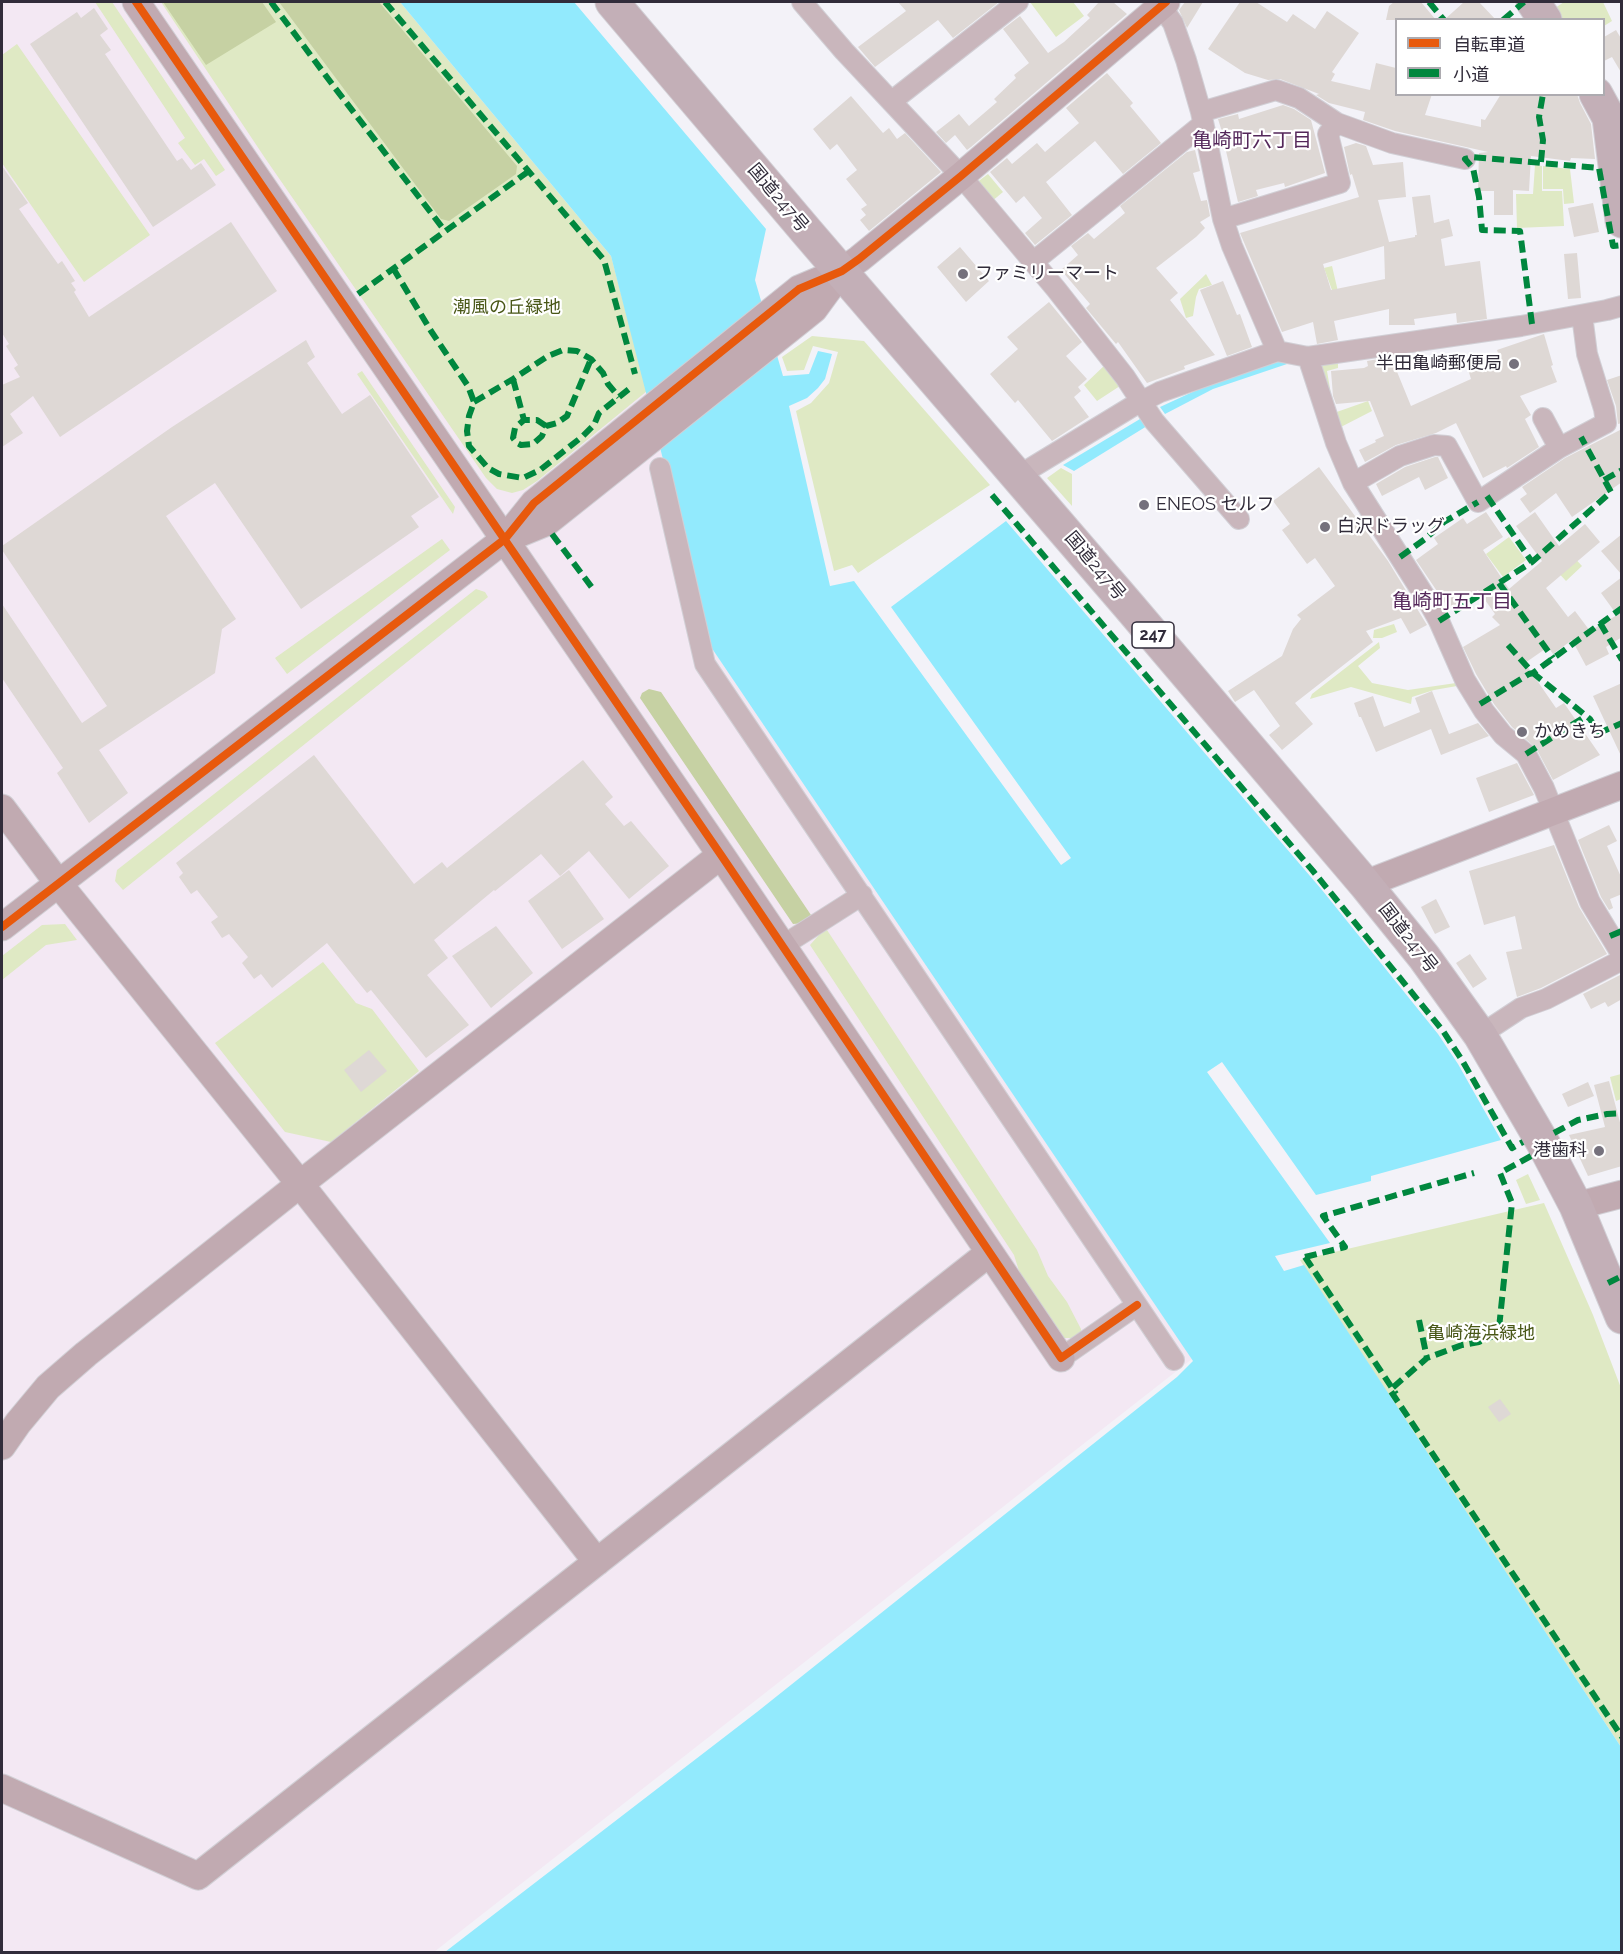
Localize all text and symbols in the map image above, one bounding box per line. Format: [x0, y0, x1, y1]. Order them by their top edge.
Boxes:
legend [1395, 18, 1605, 96]
text: 自転車道 [1453, 34, 1525, 55]
text: 小道 [1453, 64, 1489, 85]
district label: 亀崎町六丁目 [1192, 129, 1312, 153]
street label: 国道247号 [743, 159, 813, 237]
place label: ファミリーマート [975, 263, 1119, 285]
marker: ファミリーマート [956, 267, 970, 281]
park label: 潮風の丘緑地 [453, 297, 561, 319]
place label: 半田亀崎郵便局 [1376, 353, 1502, 375]
marker: 半田亀崎郵便局 [1507, 357, 1521, 371]
place label: ENEOS セルフ [1156, 494, 1275, 516]
marker: ENEOS セルフ [1137, 498, 1151, 512]
place label: 白沢ドラッグ [1337, 516, 1445, 538]
marker: 白沢ドラッグ [1318, 520, 1332, 534]
street label: 国道247号 [1060, 527, 1130, 605]
district label: 亀崎町五丁目 [1392, 590, 1512, 614]
road number: 247 [1132, 622, 1174, 648]
place label: かめきち [1534, 721, 1606, 743]
marker: かめきち [1515, 725, 1529, 739]
street label: 国道247号 [1374, 899, 1442, 977]
place label: 港歯科 [1533, 1140, 1587, 1162]
marker: 港歯科 [1592, 1144, 1606, 1158]
park label: 亀崎海浜緑地 [1427, 1323, 1535, 1345]

